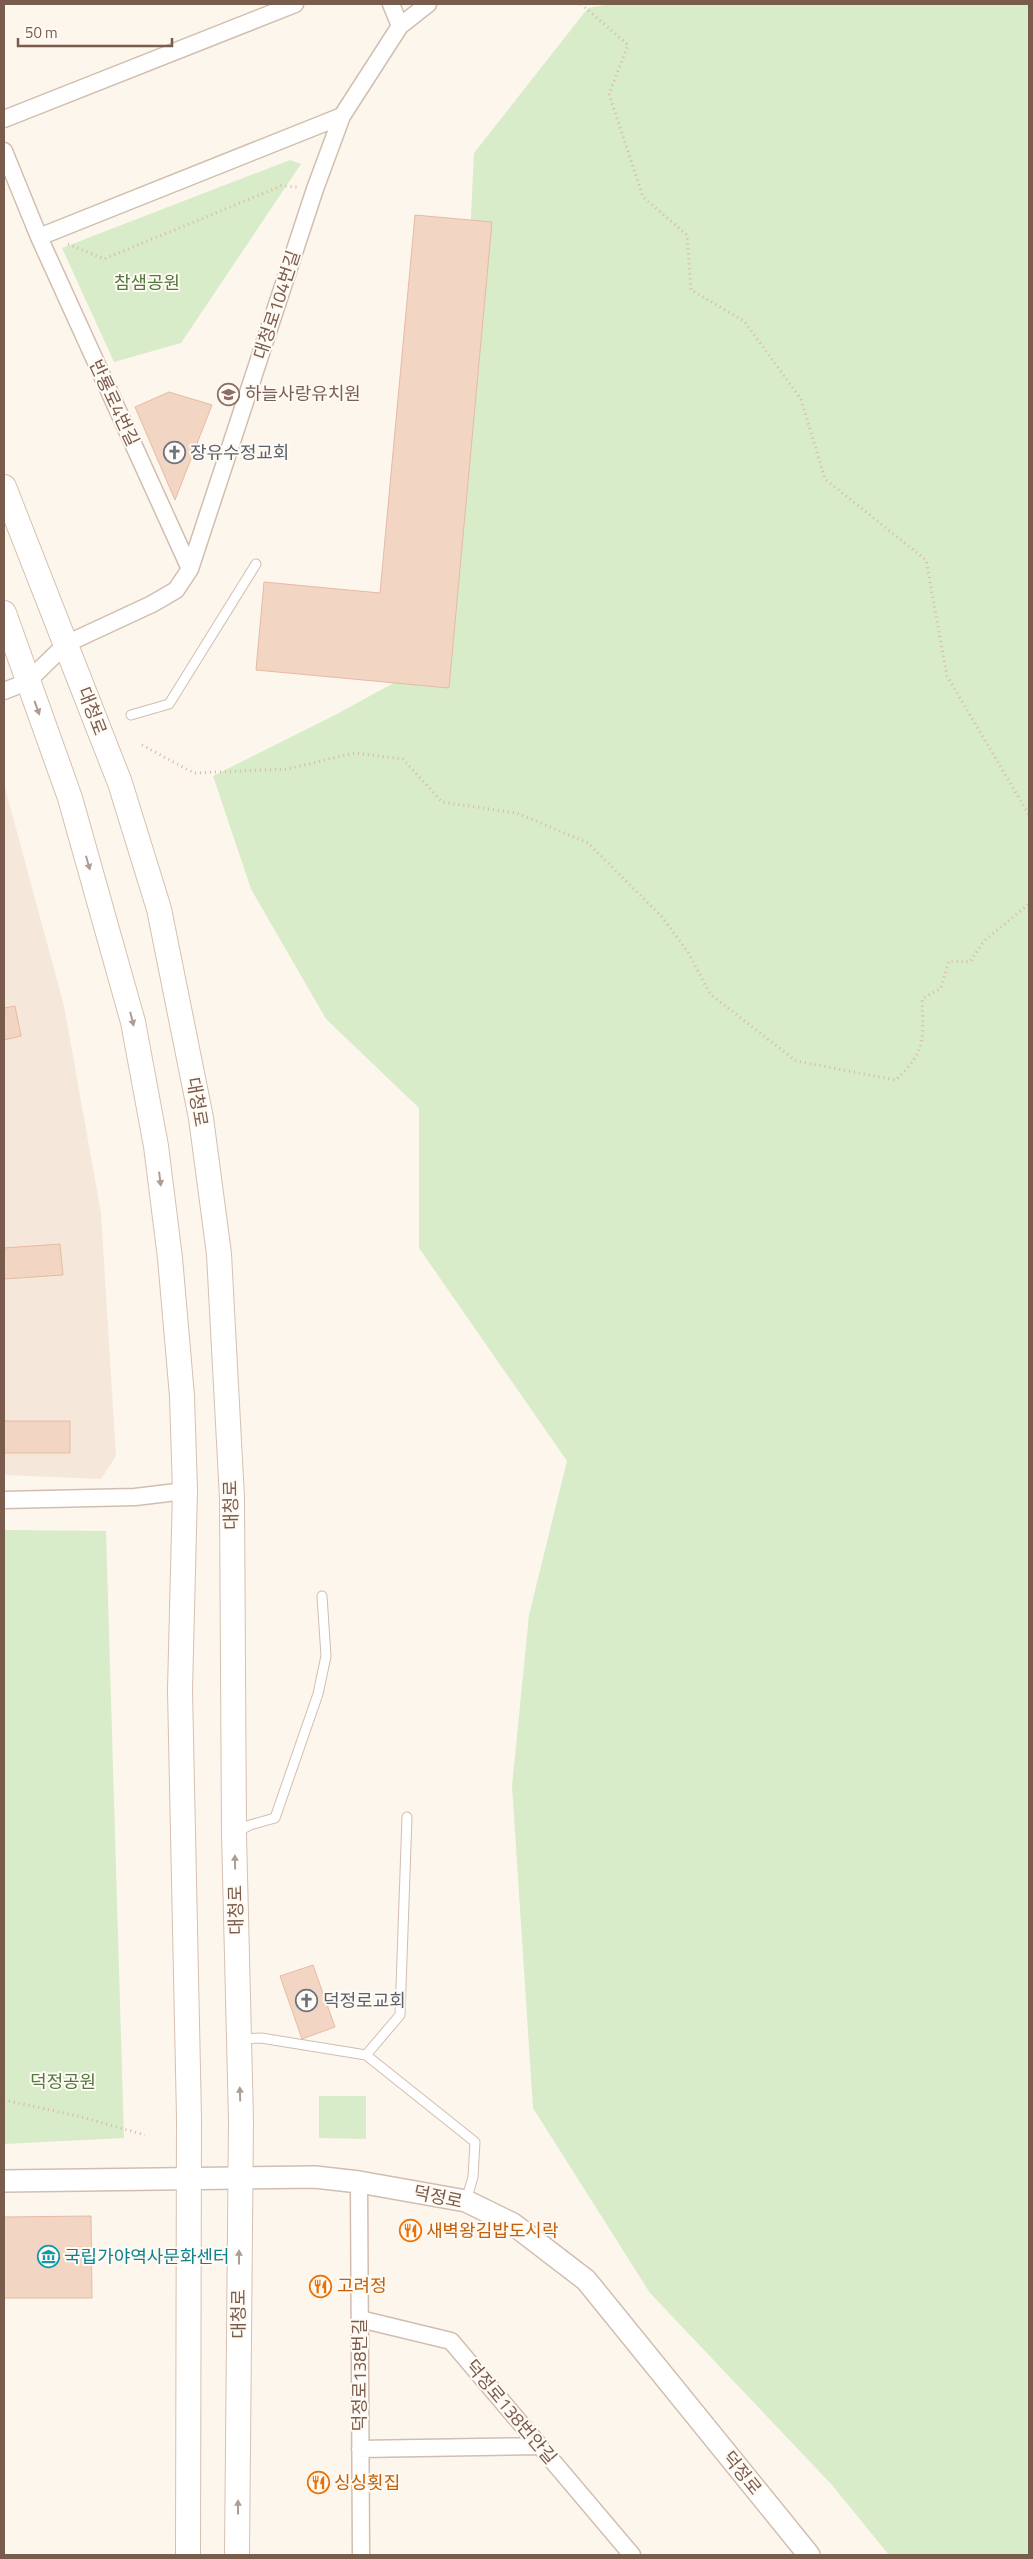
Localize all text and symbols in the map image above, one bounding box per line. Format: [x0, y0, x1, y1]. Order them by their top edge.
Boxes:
scale bar [18, 15, 171, 47]
text: 50 m [25, 21, 58, 44]
street label: 대청로104번길 [246, 247, 307, 363]
park label: 참샘공원 [114, 269, 180, 296]
street label: 반룡로4번길 [83, 355, 146, 451]
place label: 하늘사랑유치원 [245, 380, 361, 407]
school or university icon: 하늘사랑유치원 [217, 382, 241, 406]
place label: 장유수정교회 [190, 439, 289, 466]
church icon: 장유수정교회 [162, 441, 186, 465]
street label: 대청로 [71, 683, 114, 739]
one-way arrow [34, 701, 41, 716]
one-way arrow [85, 855, 93, 870]
one-way arrow [128, 1011, 136, 1027]
street label: 대청로 [180, 1075, 215, 1129]
one-way arrow [156, 1171, 164, 1187]
street label: 대청로 [217, 1480, 244, 1530]
one-way arrow [231, 1853, 239, 1869]
street label: 대청로 [222, 1885, 249, 1935]
place label: 덕정로교회 [323, 1987, 406, 2014]
church icon: 덕정로교회 [295, 1989, 319, 2013]
park label: 덕정공원 [30, 2068, 96, 2095]
one-way arrow [236, 2086, 244, 2102]
street label: 덕정로 [411, 2178, 465, 2215]
place label: 새벽왕김밥도시락 [426, 2217, 558, 2244]
restaurant icon: 새벽왕김밥도시락 [398, 2219, 422, 2243]
place label: 국립가야역사문화센터 [64, 2243, 230, 2270]
museum icon: 국립가야역사문화센터 [36, 2245, 60, 2269]
one-way arrow [235, 2248, 243, 2264]
place label: 고려정 [337, 2272, 387, 2299]
restaurant icon: 고려정 [309, 2274, 333, 2298]
street label: 대청로 [225, 2289, 252, 2339]
street label: 덕정로138번길 [346, 2318, 373, 2432]
street label: 덕정로138번안길 [459, 2353, 563, 2470]
street label: 덕정로 [716, 2445, 769, 2500]
place label: 싱싱횟집 [334, 2469, 400, 2496]
restaurant icon: 싱싱횟집 [306, 2471, 330, 2495]
one-way arrow [234, 2498, 242, 2514]

